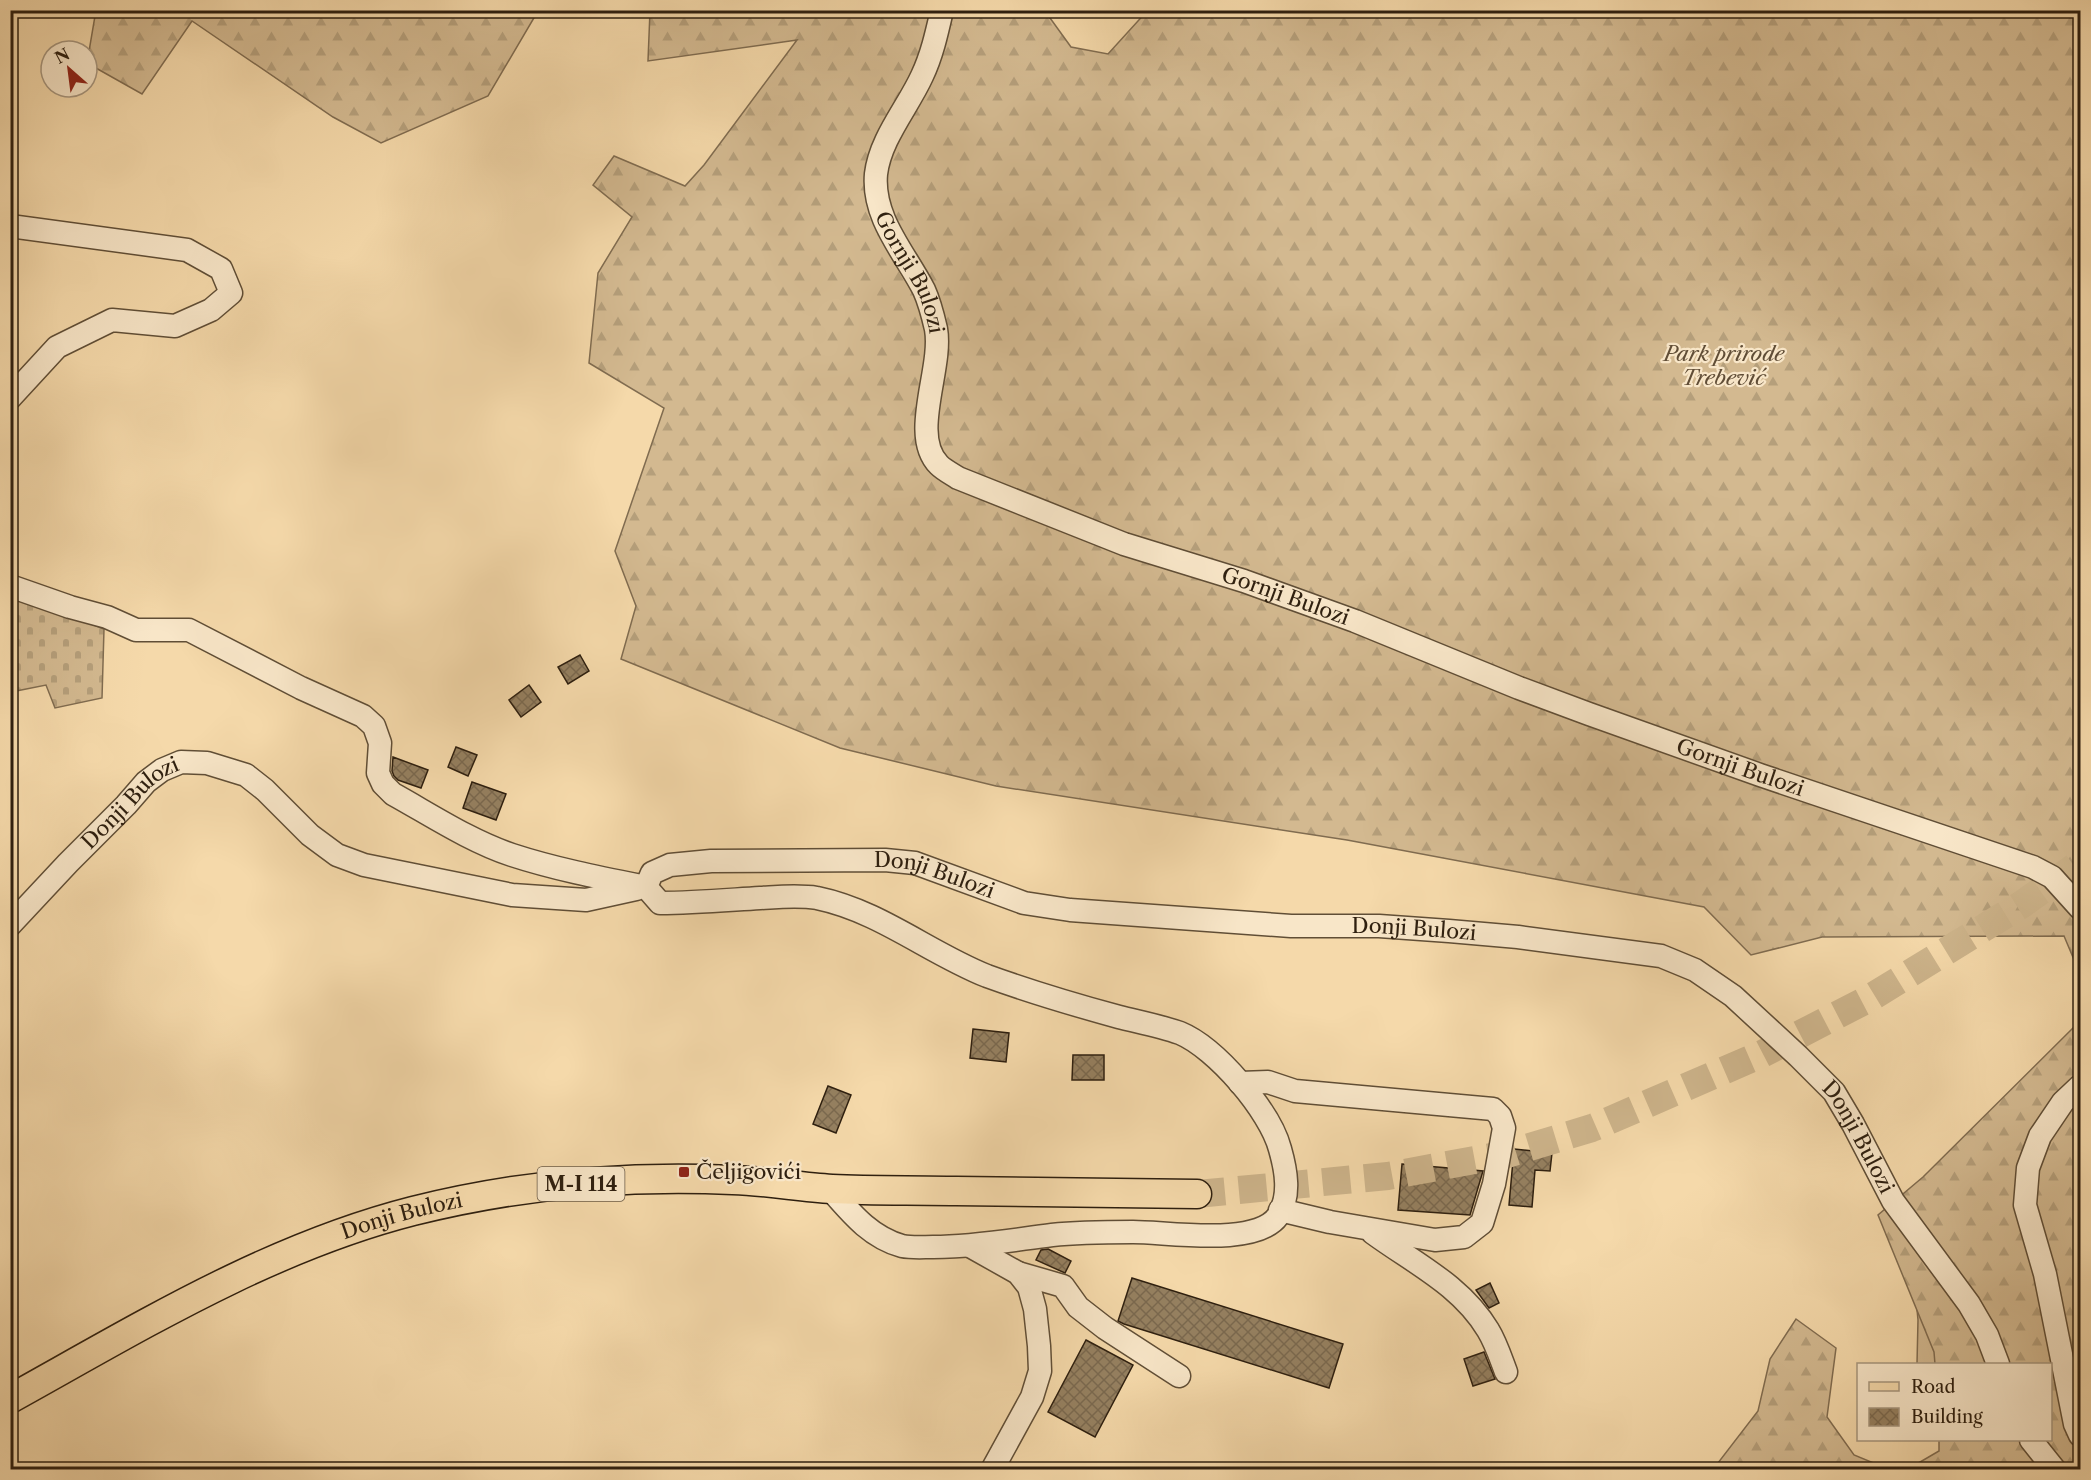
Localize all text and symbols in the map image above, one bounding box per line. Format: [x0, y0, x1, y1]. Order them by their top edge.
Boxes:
north arrow [39, 39, 99, 99]
text: N [51, 44, 73, 68]
street label: Gornji Bulozi [870, 207, 950, 335]
park label: Park prirode Trebević [1662, 341, 1785, 390]
street label: Gornji Bulozi [1219, 562, 1353, 630]
street label: Gornji Bulozi [1673, 733, 1807, 801]
street label: Donji Bulozi [76, 751, 182, 854]
street label: Donji Bulozi [874, 847, 998, 903]
street label: Donji Bulozi [1352, 913, 1477, 945]
street label: Donji Bulozi [1818, 1075, 1900, 1197]
place label: Čeljigovići [696, 1159, 801, 1184]
marker: Čeljigovići [677, 1165, 691, 1179]
road number: M-I 114 [538, 1167, 624, 1201]
street label: Donji Bulozi [337, 1187, 465, 1244]
legend [1857, 1363, 2052, 1441]
text: Road [1911, 1376, 1956, 1398]
text: Building [1911, 1406, 1983, 1428]

